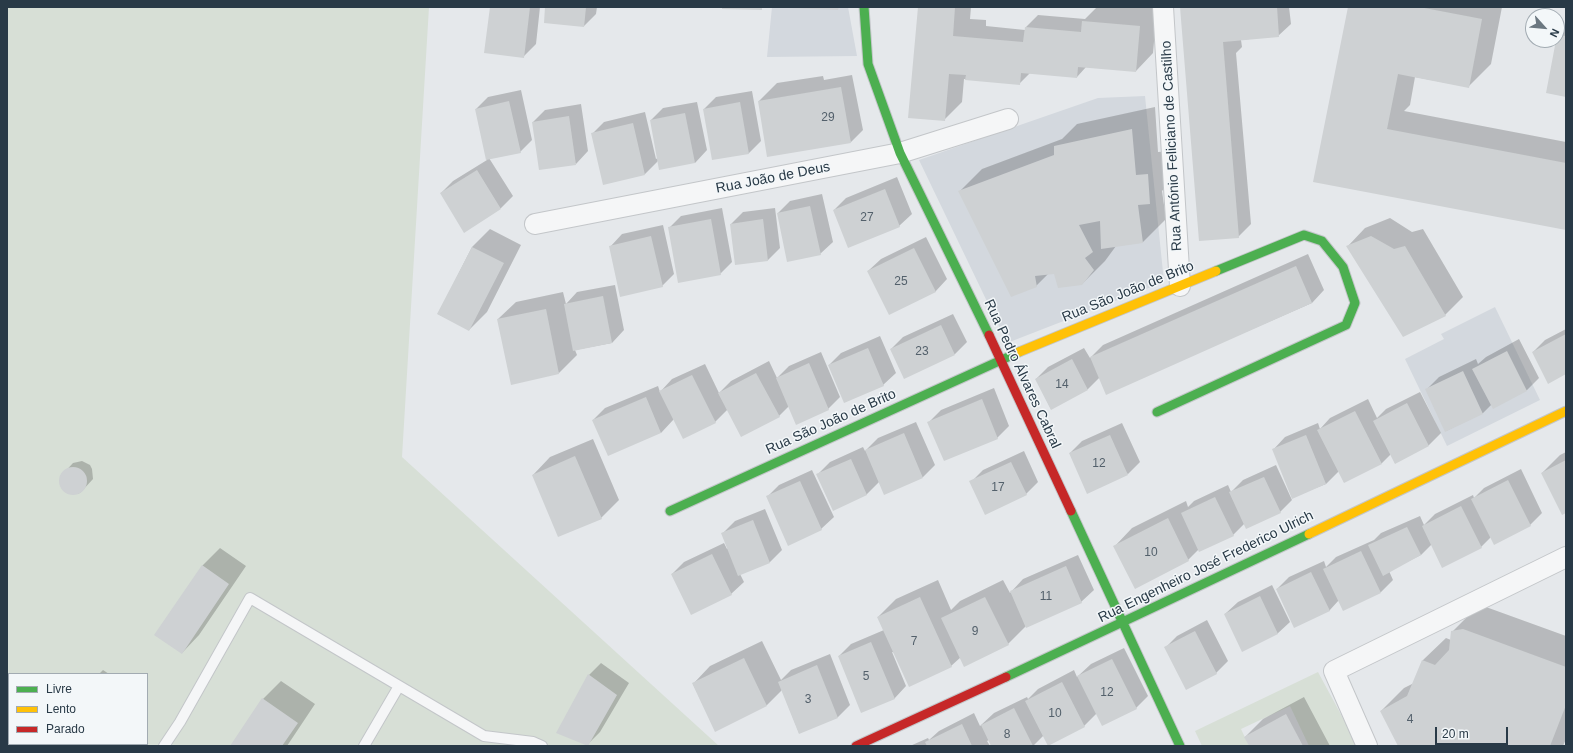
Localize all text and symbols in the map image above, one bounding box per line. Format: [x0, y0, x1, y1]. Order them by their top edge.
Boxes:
north arrow [1525, 8, 1565, 48]
text: N [1548, 27, 1562, 39]
street label: Rua António Feliciano de Castilho [1158, 40, 1186, 252]
house number: 29 [821, 111, 835, 125]
street label: Rua João de Deus [714, 159, 832, 197]
house number: 27 [860, 211, 874, 225]
street label: Rua São João de Brito [1060, 258, 1196, 326]
house number: 25 [894, 275, 908, 289]
street label: Rua Pedro Álvares Cabral [980, 297, 1064, 451]
house number: 23 [915, 345, 929, 359]
house number: 14 [1055, 378, 1069, 392]
street label: Rua São João de Brito [763, 386, 899, 458]
house number: 12 [1092, 457, 1106, 471]
house number: 17 [991, 481, 1005, 495]
street label: Rua Engenheiro José Frederico Ulrich [1096, 507, 1316, 627]
house number: 10 [1144, 546, 1158, 560]
house number: 11 [1040, 590, 1052, 604]
house number: 9 [972, 625, 978, 639]
house number: 7 [911, 635, 917, 649]
house number: 5 [863, 670, 869, 684]
legend [8, 673, 148, 745]
text: Livre [46, 682, 72, 696]
house number: 12 [1100, 686, 1114, 700]
house number: 3 [805, 693, 811, 707]
text: Lento [46, 702, 76, 716]
house number: 10 [1048, 707, 1062, 721]
house number: 4 [1407, 713, 1413, 727]
scale bar [1437, 719, 1510, 745]
text: Parado [46, 722, 85, 736]
text: 20 m [1442, 727, 1469, 741]
house number: 8 [1004, 728, 1010, 742]

